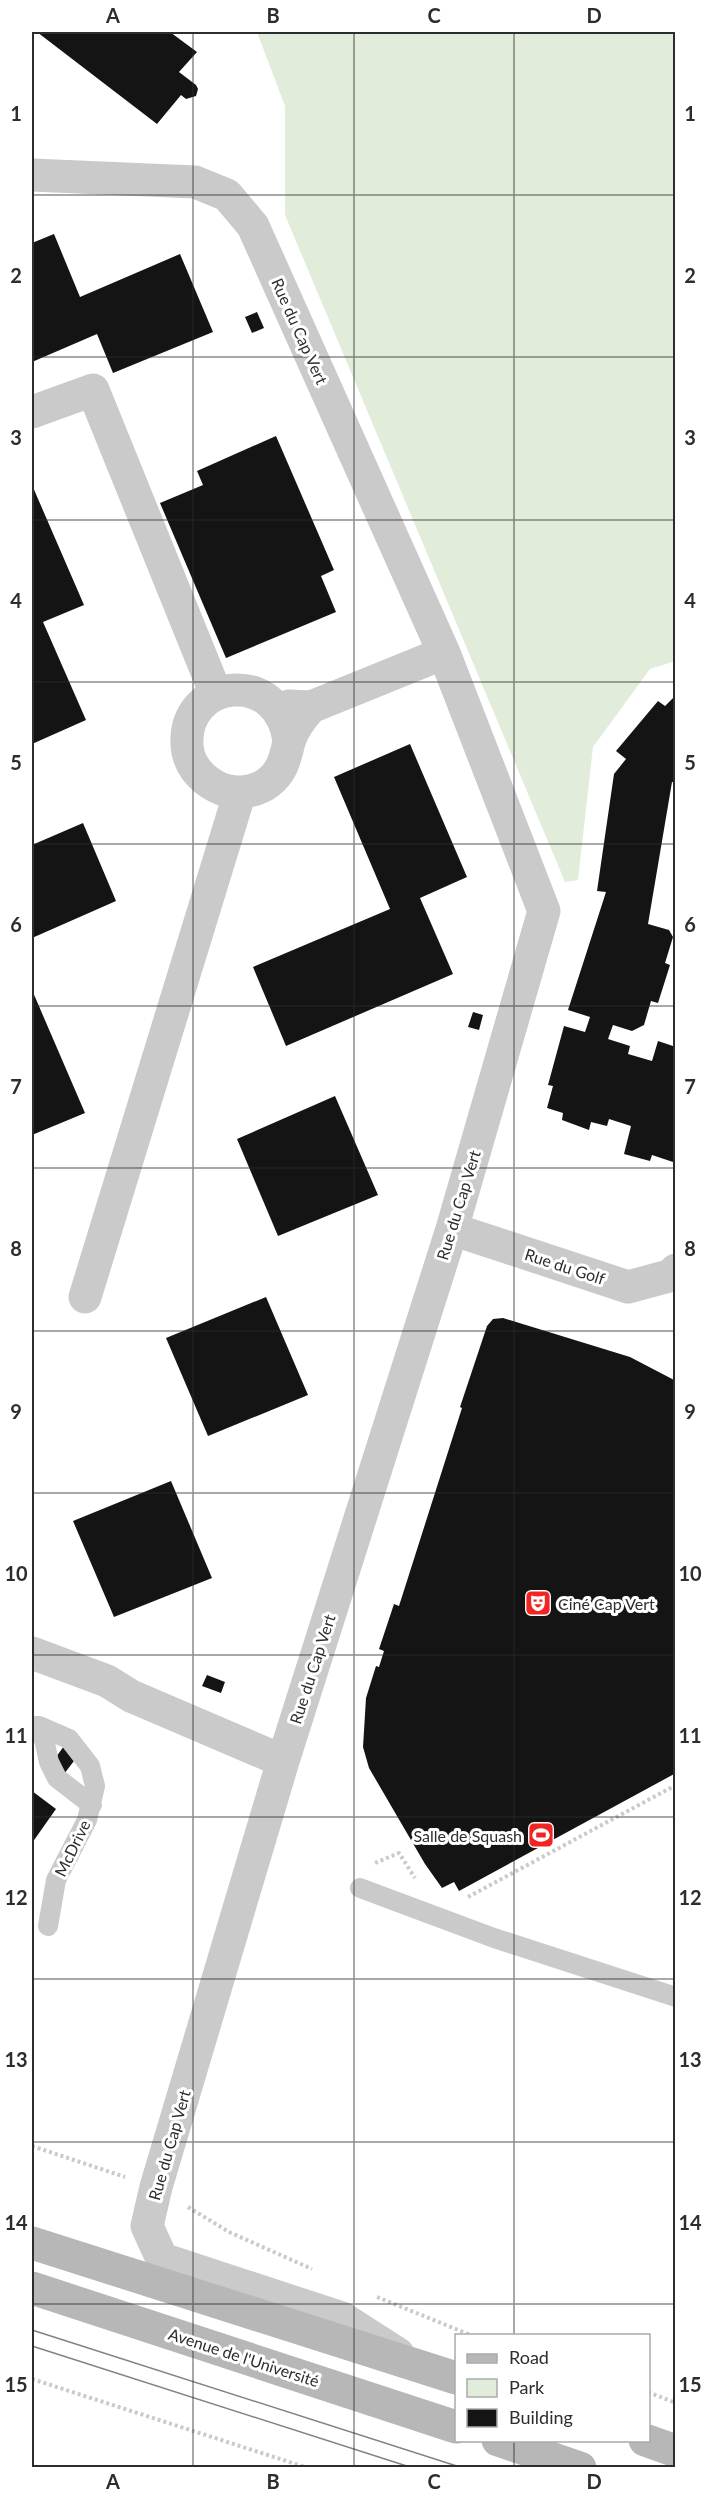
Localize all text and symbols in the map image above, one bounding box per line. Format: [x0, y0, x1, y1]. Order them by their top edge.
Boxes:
text: A [105, 3, 120, 27]
text: B [266, 3, 280, 27]
text: C [427, 3, 441, 27]
text: D [586, 3, 602, 27]
text: 1 [10, 101, 22, 125]
text: 1 [684, 101, 696, 125]
text: 2 [10, 263, 22, 287]
text: 2 [684, 263, 696, 287]
street label: Rue du Cap Vert [268, 275, 332, 387]
text: 3 [10, 425, 22, 449]
text: 3 [684, 425, 696, 449]
text: 4 [10, 588, 22, 612]
text: 4 [684, 588, 696, 612]
text: 5 [10, 750, 22, 774]
text: 5 [684, 750, 696, 774]
text: 6 [10, 912, 22, 936]
text: 6 [684, 912, 696, 936]
text: 7 [10, 1074, 22, 1098]
text: 7 [684, 1074, 696, 1098]
street label: Rue du Cap Vert [432, 1148, 484, 1262]
text: 8 [10, 1236, 22, 1260]
text: 8 [684, 1236, 696, 1260]
street label: Rue du Golf [523, 1244, 608, 1288]
text: 9 [10, 1399, 22, 1423]
text: 9 [684, 1399, 696, 1423]
text: 10 [4, 1561, 28, 1585]
text: 10 [678, 1561, 702, 1585]
theatre icon: Ciné Cap Vert [523, 1588, 553, 1618]
place label: Ciné Cap Vert [558, 1594, 655, 1613]
street label: Rue du Cap Vert [285, 1612, 339, 1726]
text: 11 [4, 1723, 28, 1747]
text: 11 [678, 1723, 702, 1747]
street label: McDrive [50, 1817, 94, 1879]
sports icon: Salle de Squash [526, 1820, 556, 1850]
place label: Salle de Squash [414, 1826, 522, 1845]
text: 12 [4, 1885, 28, 1909]
text: 12 [678, 1885, 702, 1909]
text: 13 [4, 2047, 28, 2071]
text: 13 [678, 2047, 702, 2071]
street label: Rue du Cap Vert [144, 2087, 194, 2202]
text: 14 [4, 2210, 28, 2234]
text: 14 [678, 2210, 702, 2234]
street label: Avenue de l'Université [166, 2324, 322, 2390]
legend [455, 2334, 650, 2442]
text: Road [509, 2346, 549, 2368]
text: 15 [4, 2372, 28, 2396]
text: 15 [678, 2372, 702, 2396]
text: Park [509, 2376, 545, 2398]
text: Building [509, 2406, 573, 2428]
text: A [105, 2469, 120, 2493]
text: B [266, 2469, 280, 2493]
text: C [427, 2469, 441, 2493]
text: D [586, 2469, 602, 2493]

